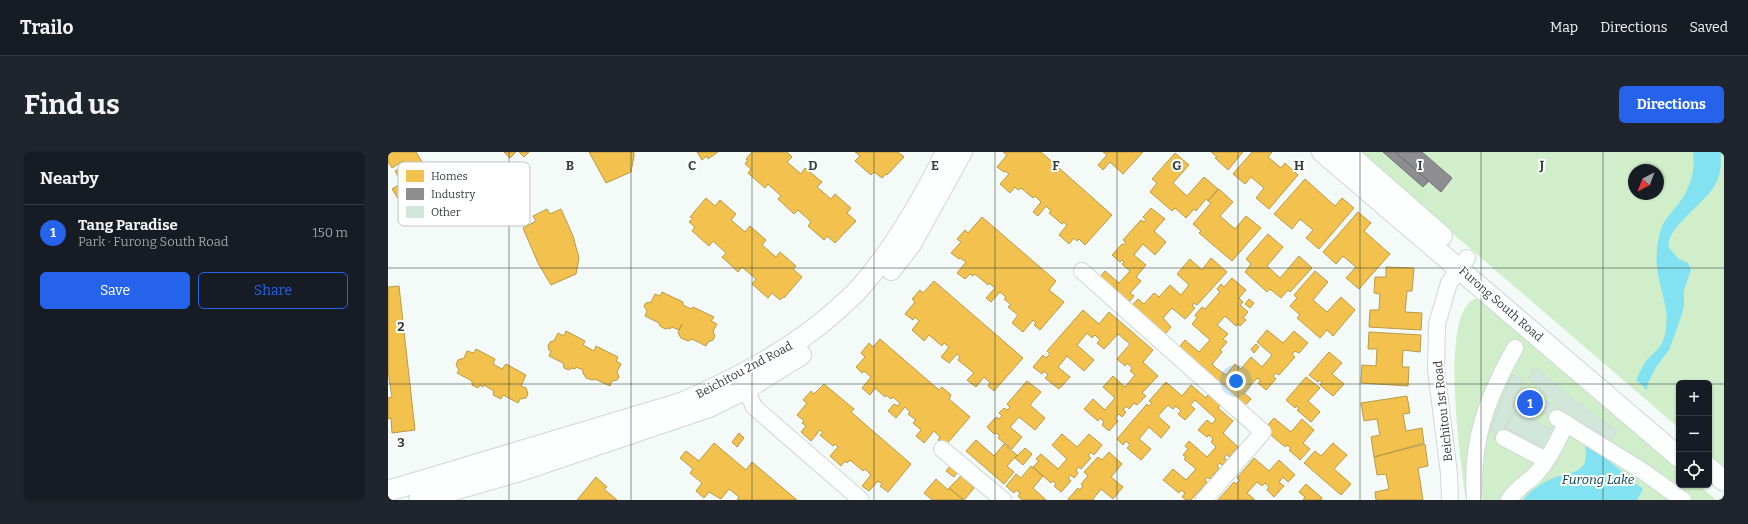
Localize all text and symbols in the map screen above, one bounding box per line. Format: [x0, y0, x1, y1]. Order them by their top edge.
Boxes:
text: Trailo [20, 16, 73, 39]
text: Map [1550, 19, 1578, 36]
text: Directions [1600, 19, 1668, 36]
text: Saved [1690, 19, 1728, 36]
button: Directions [1619, 86, 1724, 123]
text: Find us [24, 88, 120, 121]
text: B [566, 158, 574, 173]
text: C [688, 158, 696, 173]
text: D [808, 158, 818, 173]
text: E [931, 158, 939, 173]
text: F [1052, 158, 1060, 173]
text: G [1172, 158, 1182, 173]
text: H [1294, 158, 1304, 173]
text: I [1418, 158, 1423, 173]
text: J [1539, 158, 1545, 173]
legend [398, 162, 530, 226]
north arrow [1628, 164, 1664, 200]
text: Nearby [40, 168, 99, 189]
text: Homes [431, 170, 468, 183]
text: Industry [431, 188, 475, 201]
text: Other [431, 206, 461, 219]
text: Tang Paradise [78, 216, 178, 234]
text: 1 [50, 225, 56, 240]
text: 150 m [312, 225, 348, 240]
text: Park · Furong South Road [78, 234, 229, 249]
street label: Furong South Road [1456, 264, 1546, 344]
button: Save [40, 272, 190, 309]
button: Share [198, 272, 348, 309]
text: 2 [397, 319, 405, 334]
street label: Beichitou 2nd Road [693, 339, 795, 401]
street label: Beichitou 1st Road [1431, 360, 1455, 462]
your location [1226, 371, 1246, 391]
map controls [1676, 380, 1712, 488]
button: + [1676, 380, 1712, 416]
pin: 1 [1517, 388, 1543, 418]
button: − [1676, 416, 1712, 452]
text: 3 [397, 435, 405, 450]
button: locate [1676, 452, 1712, 488]
water label: Furong Lake [1562, 472, 1635, 487]

